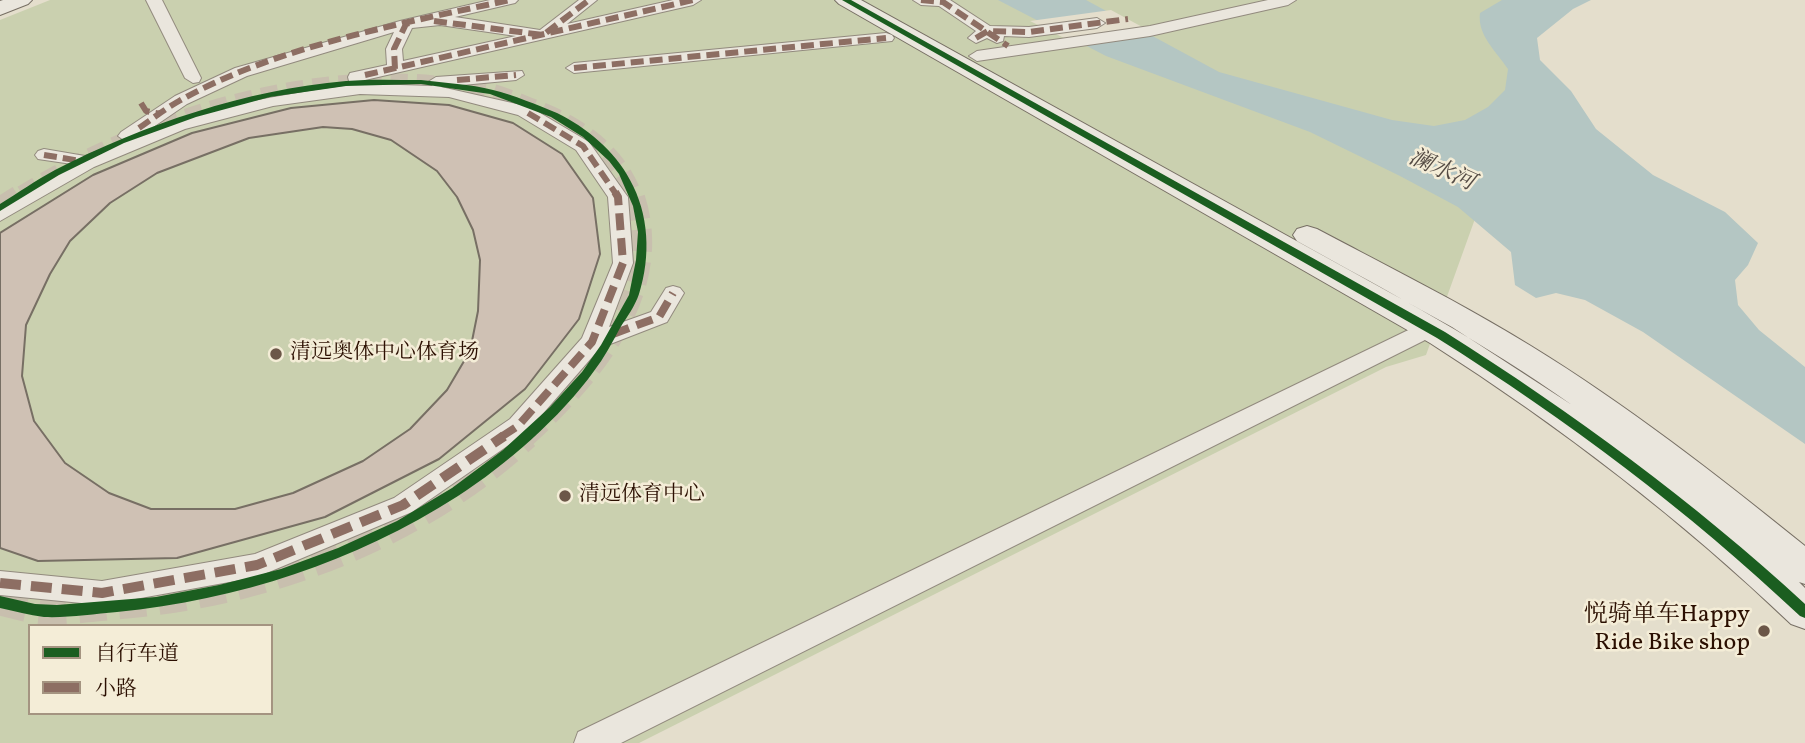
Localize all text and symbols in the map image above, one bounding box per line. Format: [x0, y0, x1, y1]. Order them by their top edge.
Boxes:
water label: 澜水河 [1404, 145, 1478, 199]
place label: 清远奥体中心体育场 [290, 341, 479, 367]
marker: 清远奥体中心体育场 [268, 346, 284, 362]
place label: 清远体育中心 [579, 483, 705, 509]
marker: 清远体育中心 [557, 488, 573, 504]
place label: 悦骑单车Happy Ride Bike shop [1584, 603, 1750, 659]
marker: 悦骑单车Happy Ride Bike shop [1756, 623, 1772, 639]
legend [28, 624, 273, 715]
text: 自行车道 [95, 640, 179, 669]
text: 小路 [95, 675, 137, 704]

